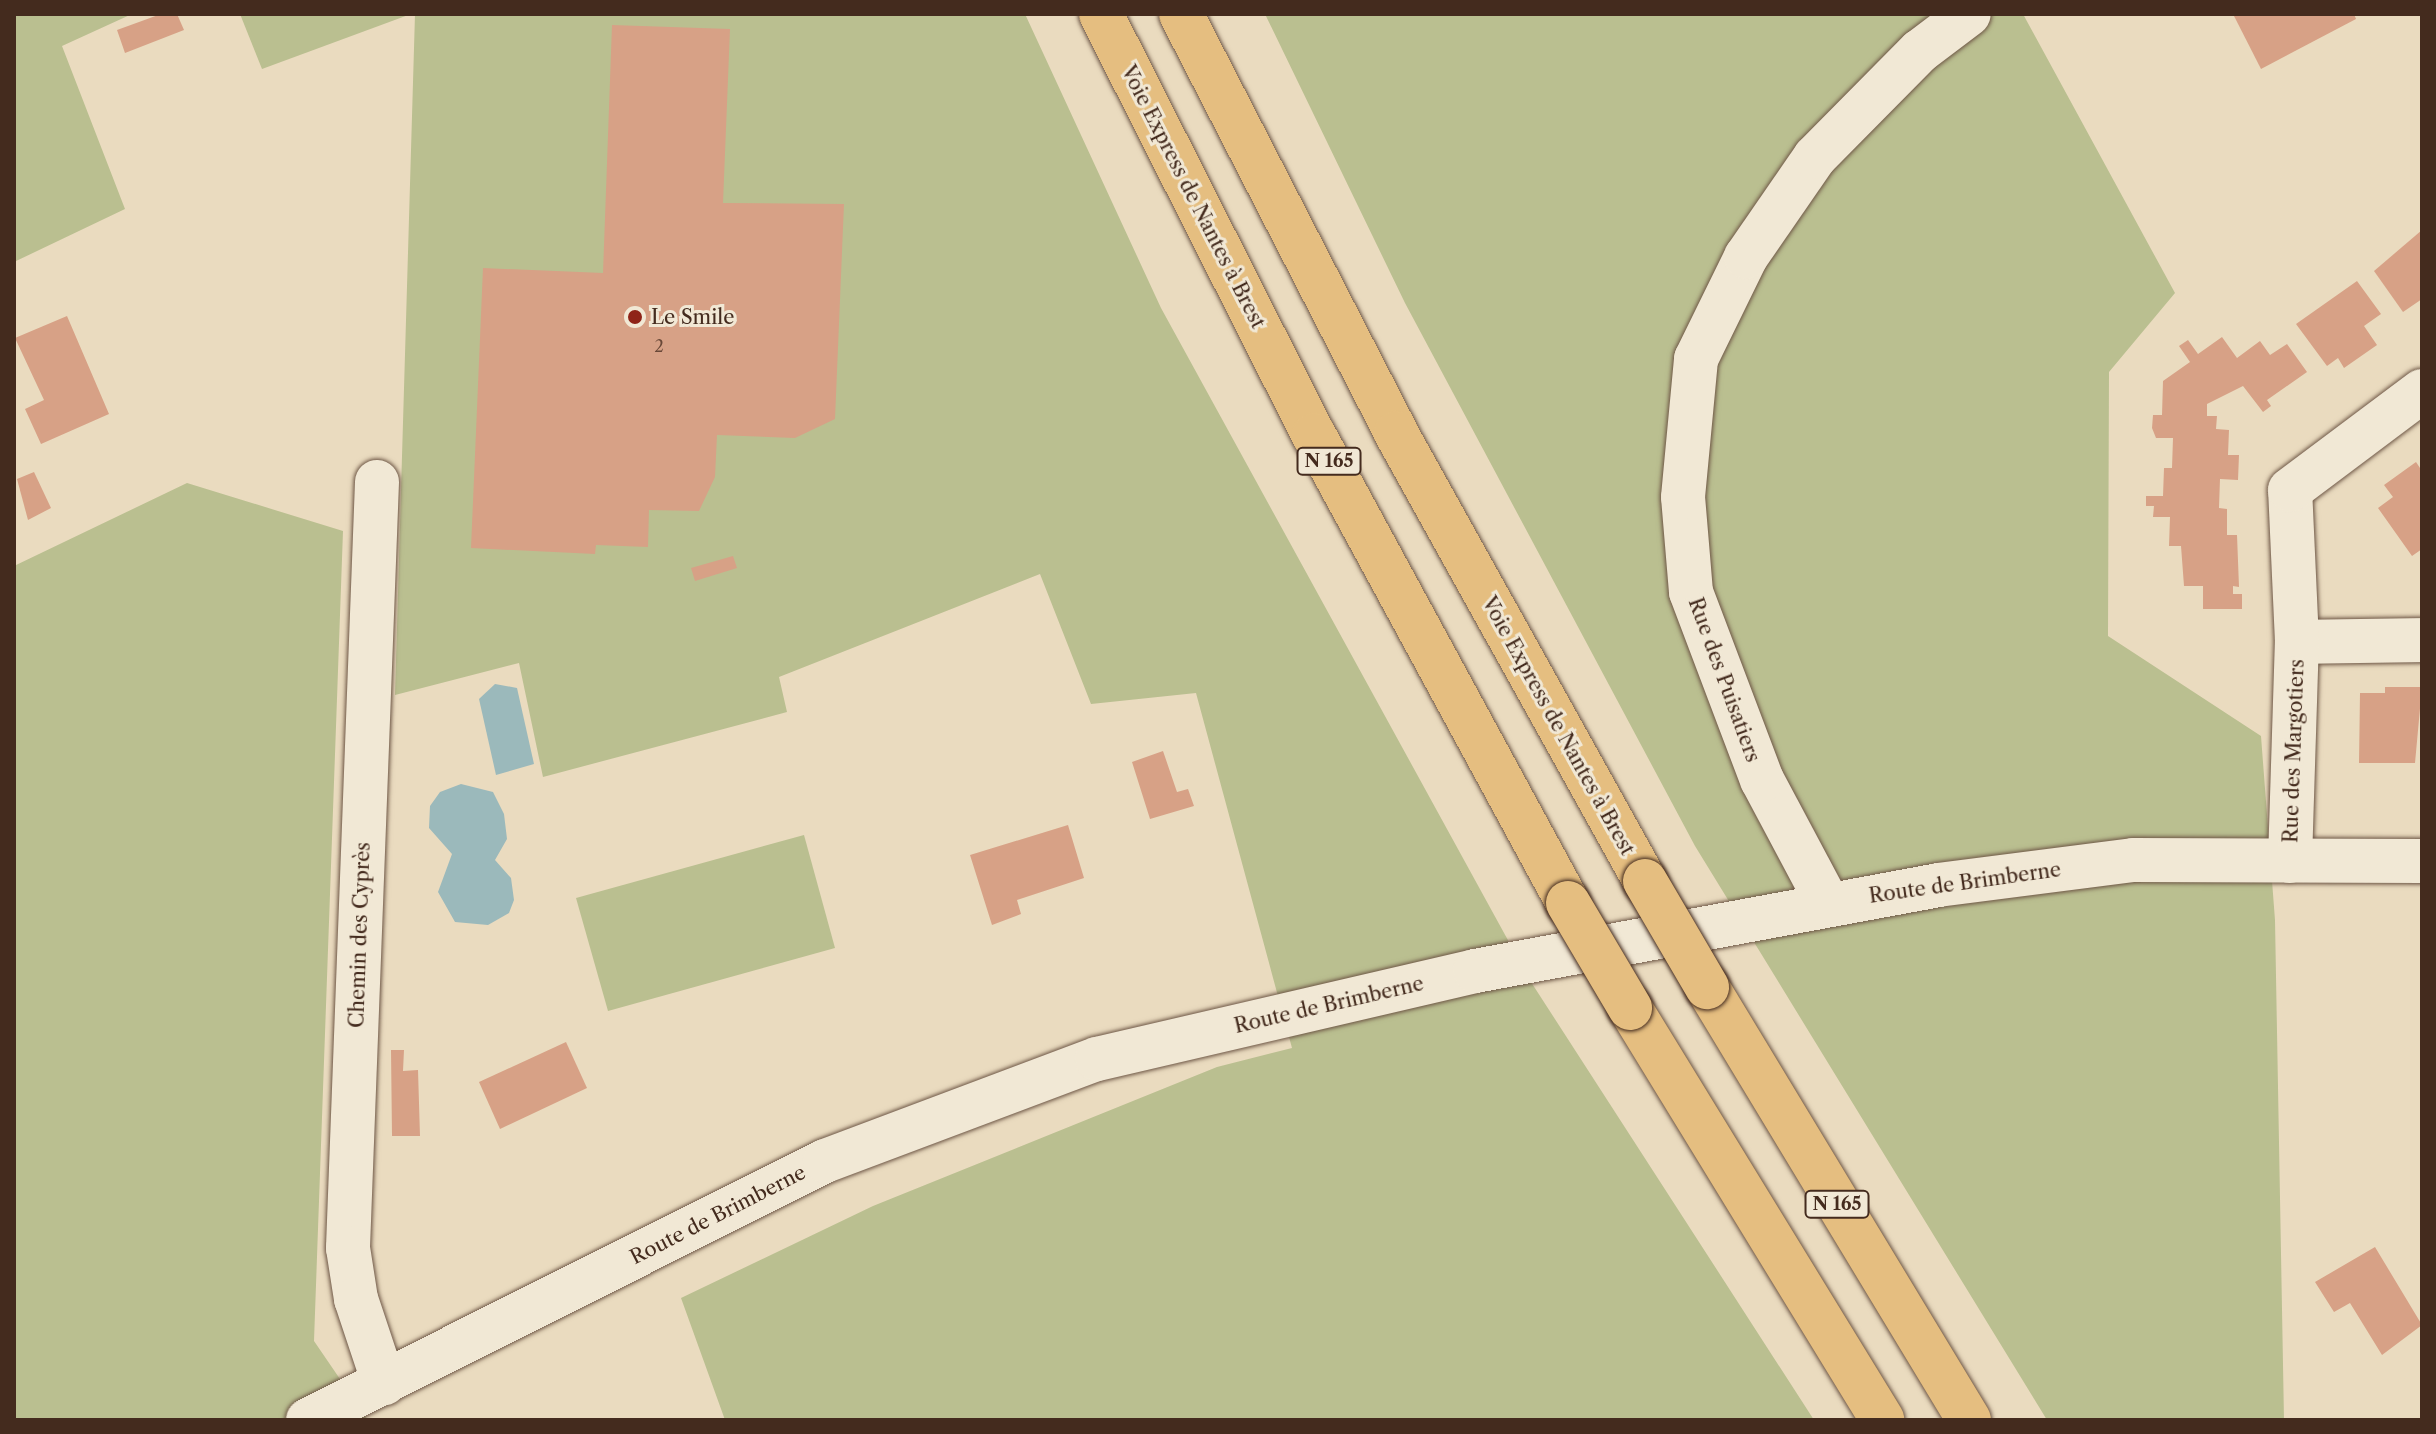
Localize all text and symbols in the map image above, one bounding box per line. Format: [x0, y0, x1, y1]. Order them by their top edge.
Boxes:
street label: Voie Express de Nantes à Brest [1116, 61, 1270, 333]
place label: Le Smile [651, 305, 734, 329]
marker: Le Smile [626, 308, 644, 326]
house number: 2 [654, 336, 664, 356]
road number: N 165 [1295, 447, 1363, 475]
street label: Voie Express de Nantes à Brest [1477, 592, 1639, 860]
street label: Rue des Puisatiers [1683, 594, 1765, 766]
street label: Rue des Margotiers [2279, 659, 2309, 843]
street label: Chemin des Cyprès [345, 842, 375, 1028]
street label: Route de Brimberne [1867, 858, 2063, 908]
street label: Route de Brimberne [1232, 972, 1426, 1038]
street label: Route de Brimberne [626, 1160, 810, 1270]
road number: N 165 [1803, 1190, 1871, 1218]

